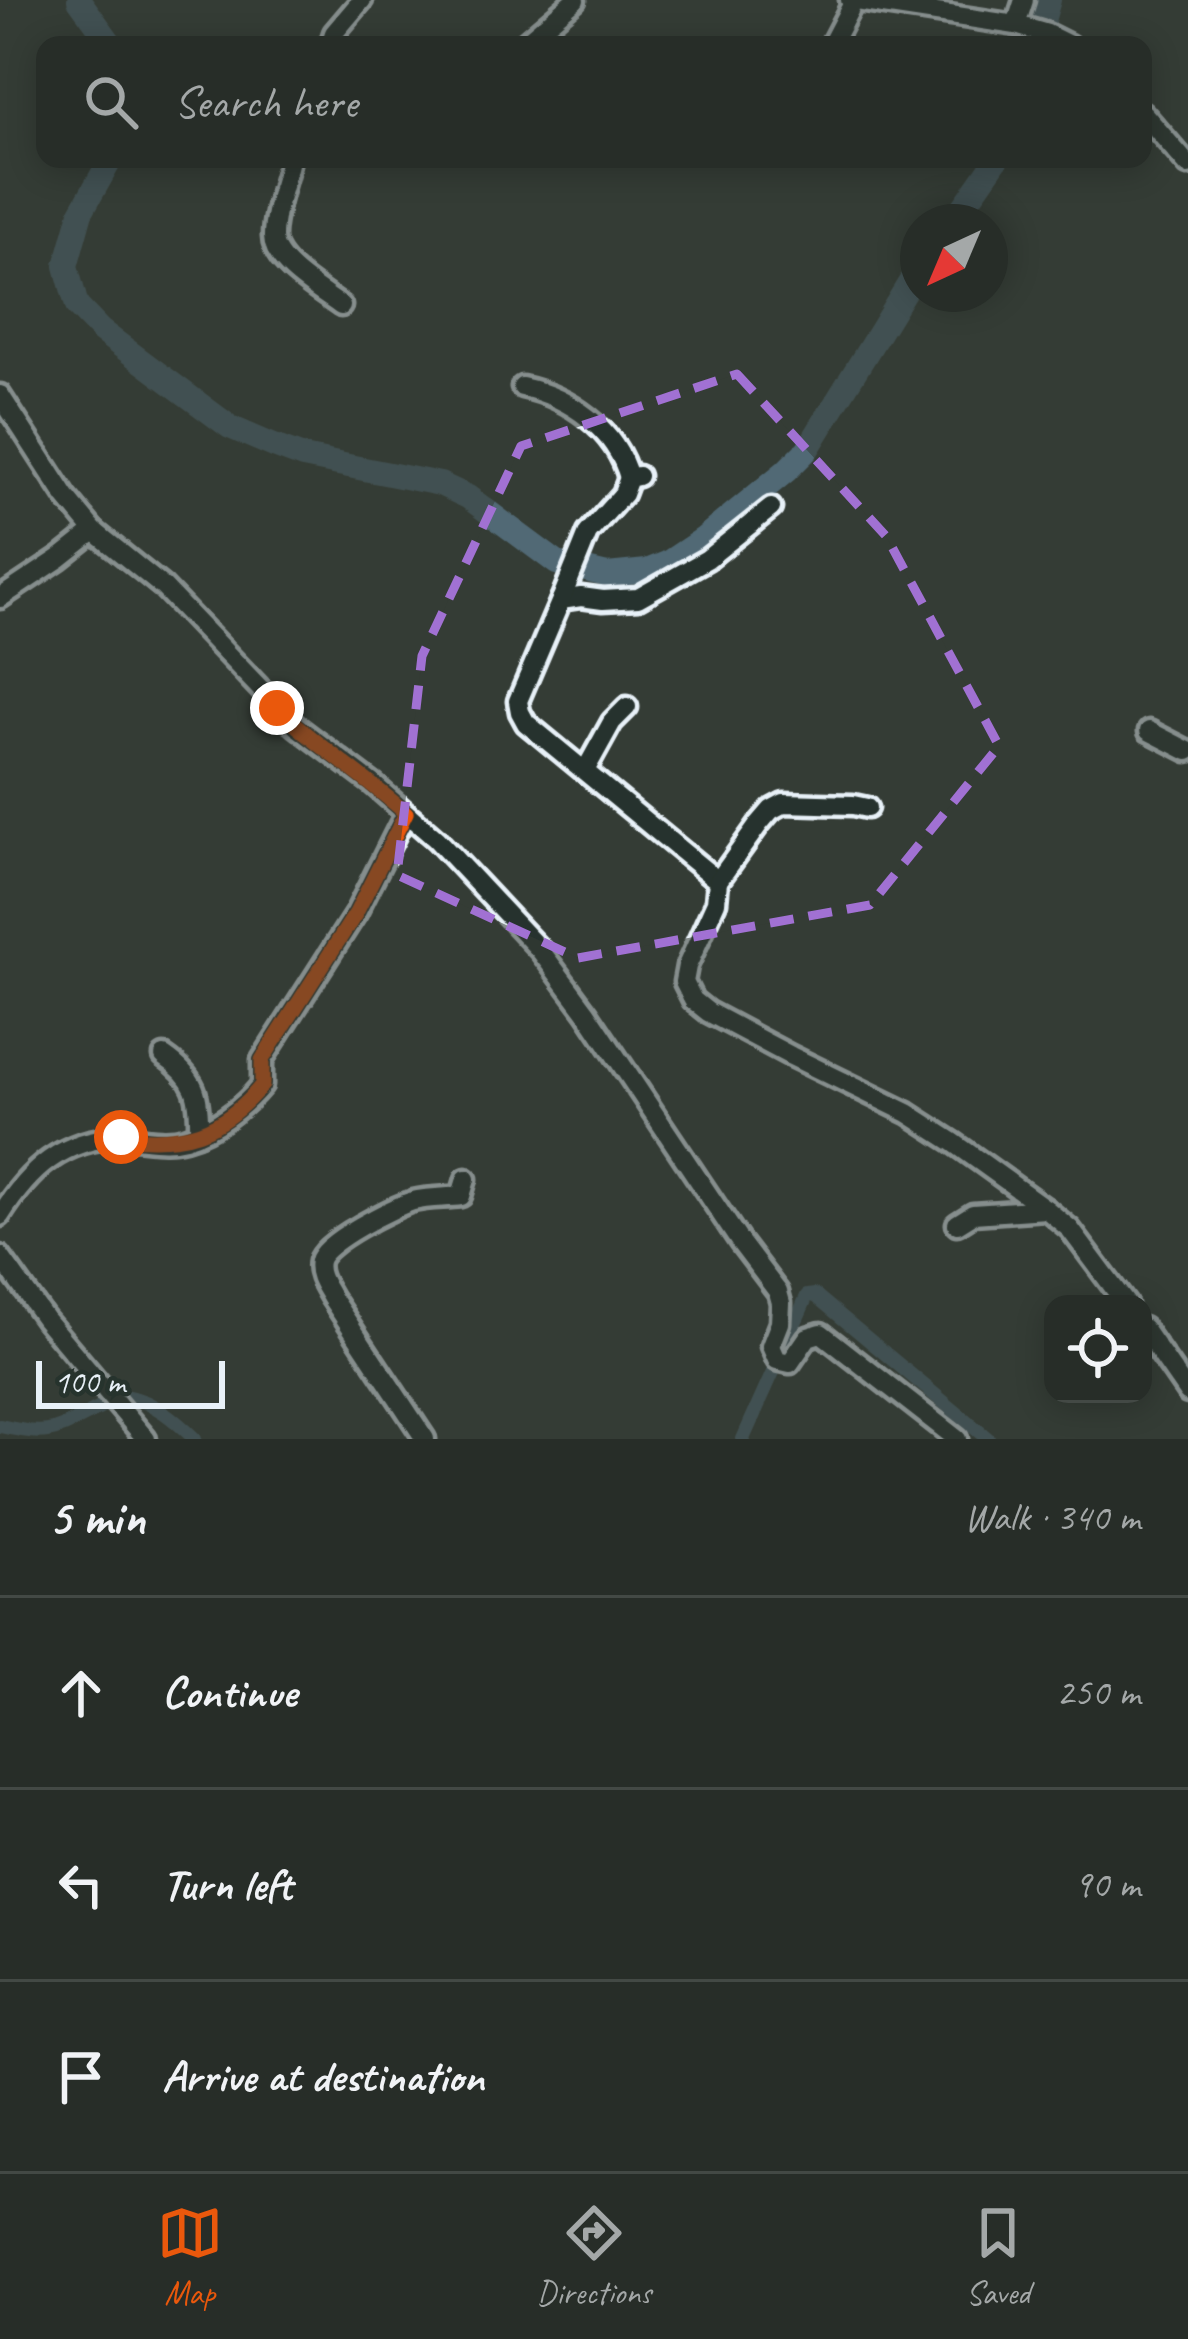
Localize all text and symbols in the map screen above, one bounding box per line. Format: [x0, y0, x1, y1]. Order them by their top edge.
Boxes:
search box [36, 36, 1152, 168]
icon: search [78, 69, 144, 135]
text: Search here [174, 74, 357, 131]
north arrow [900, 204, 1008, 312]
route end [250, 681, 304, 735]
route start [94, 1110, 148, 1164]
map controls [1044, 1295, 1152, 1403]
button: locate [1044, 1295, 1152, 1403]
scale bar [36, 1355, 225, 1408]
text: 100 m [54, 1361, 125, 1403]
text: 5 min [48, 1485, 145, 1549]
text: Walk · 340 m [964, 1493, 1140, 1542]
icon: ahead [48, 1660, 114, 1726]
text: Continue [162, 1664, 296, 1721]
text: 250 m [1056, 1668, 1140, 1717]
icon: left [48, 1852, 114, 1918]
text: Turn left [162, 1856, 292, 1913]
text: 90 m [1074, 1860, 1140, 1909]
icon: arrive [48, 2044, 114, 2110]
text: Arrive at destination [162, 2048, 484, 2105]
tab: Map [157, 2200, 223, 2314]
tab: Directions [537, 2200, 651, 2314]
tab: Saved [965, 2200, 1031, 2314]

